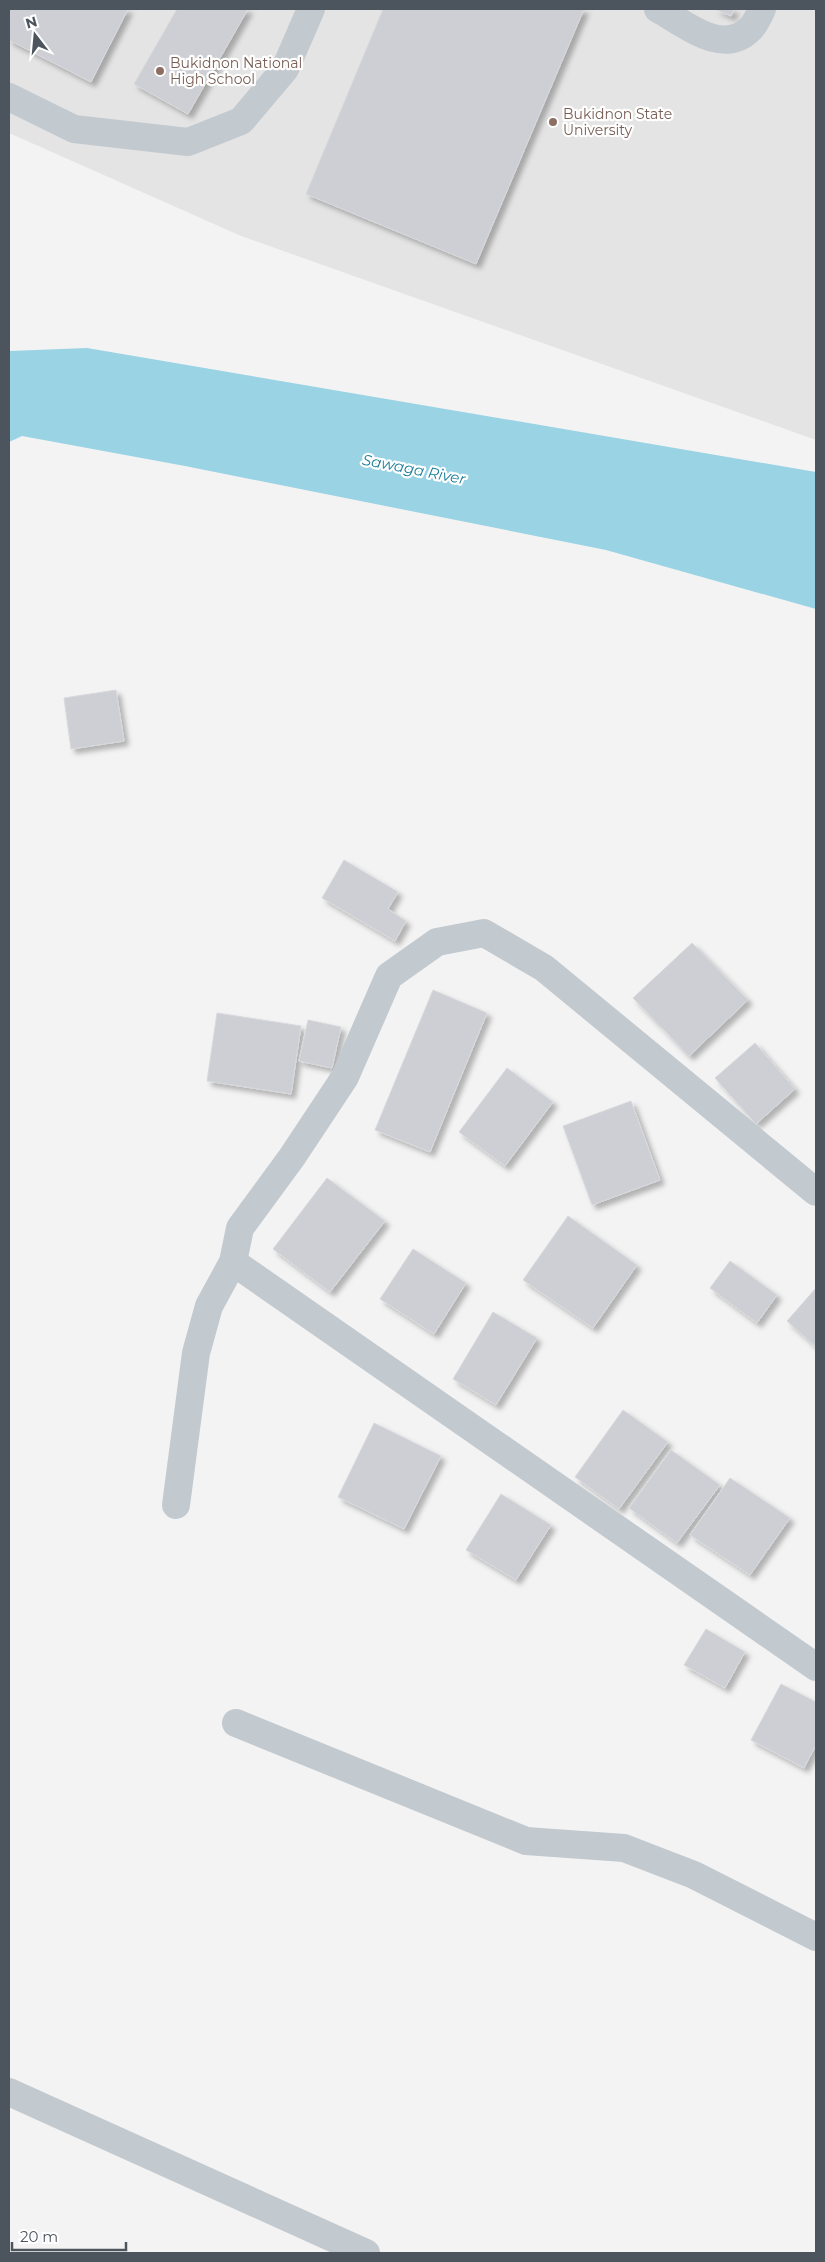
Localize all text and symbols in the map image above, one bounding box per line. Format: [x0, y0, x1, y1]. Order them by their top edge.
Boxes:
north arrow [10, 10, 60, 60]
text: N [23, 12, 39, 33]
place label: Bukidnon National High School [170, 54, 302, 88]
marker: Bukidnon National High School [154, 65, 166, 77]
place label: Bukidnon State University [563, 105, 672, 139]
marker: Bukidnon State University [547, 116, 559, 128]
water label: Sawaga River [361, 450, 468, 489]
scale bar [12, 2220, 126, 2252]
text: 20 m [20, 2227, 58, 2246]

